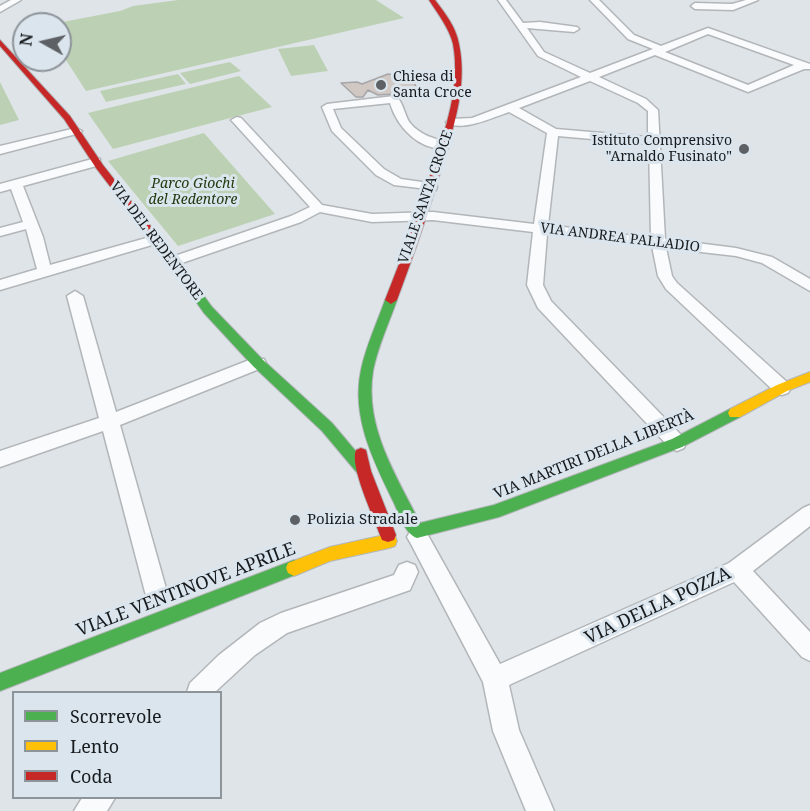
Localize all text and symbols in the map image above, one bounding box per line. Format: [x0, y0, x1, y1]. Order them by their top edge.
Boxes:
north arrow [12, 12, 72, 72]
text: N [14, 32, 38, 48]
place label: Chiesa di Santa Croce [393, 69, 472, 102]
marker: Chiesa di Santa Croce [374, 78, 388, 92]
street label: VIALE SANTA CROCE [395, 128, 457, 266]
place label: Istituto Comprensivo "Arnaldo Fusinato" [592, 133, 732, 166]
marker: Istituto Comprensivo "Arnaldo Fusinato" [737, 142, 751, 156]
park label: Parco Giochi del Redentore [149, 176, 237, 208]
street label: VIA DEL REDENTORE [106, 179, 206, 303]
street label: VIA ANDREA PALLADIO [539, 220, 701, 256]
street label: VIA MARTIRI DELLA LIBERTÀ [491, 407, 697, 503]
place label: Polizia Stradale [307, 511, 418, 529]
marker: Polizia Stradale [288, 513, 302, 527]
street label: VIALE VENTINOVE APRILE [74, 538, 298, 642]
street label: VIA DELLA POZZA [582, 563, 734, 649]
legend [12, 691, 222, 799]
text: Scorrevole [70, 704, 162, 728]
text: Lento [70, 734, 119, 758]
text: Coda [70, 764, 113, 788]

